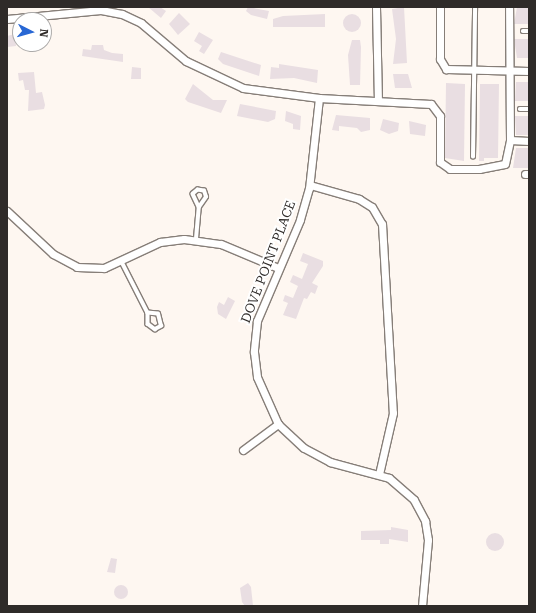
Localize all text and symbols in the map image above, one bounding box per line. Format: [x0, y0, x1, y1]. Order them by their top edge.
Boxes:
north arrow [12, 12, 52, 52]
text: N [37, 28, 50, 38]
street label: DOVE POINT PLACE [238, 199, 300, 325]

